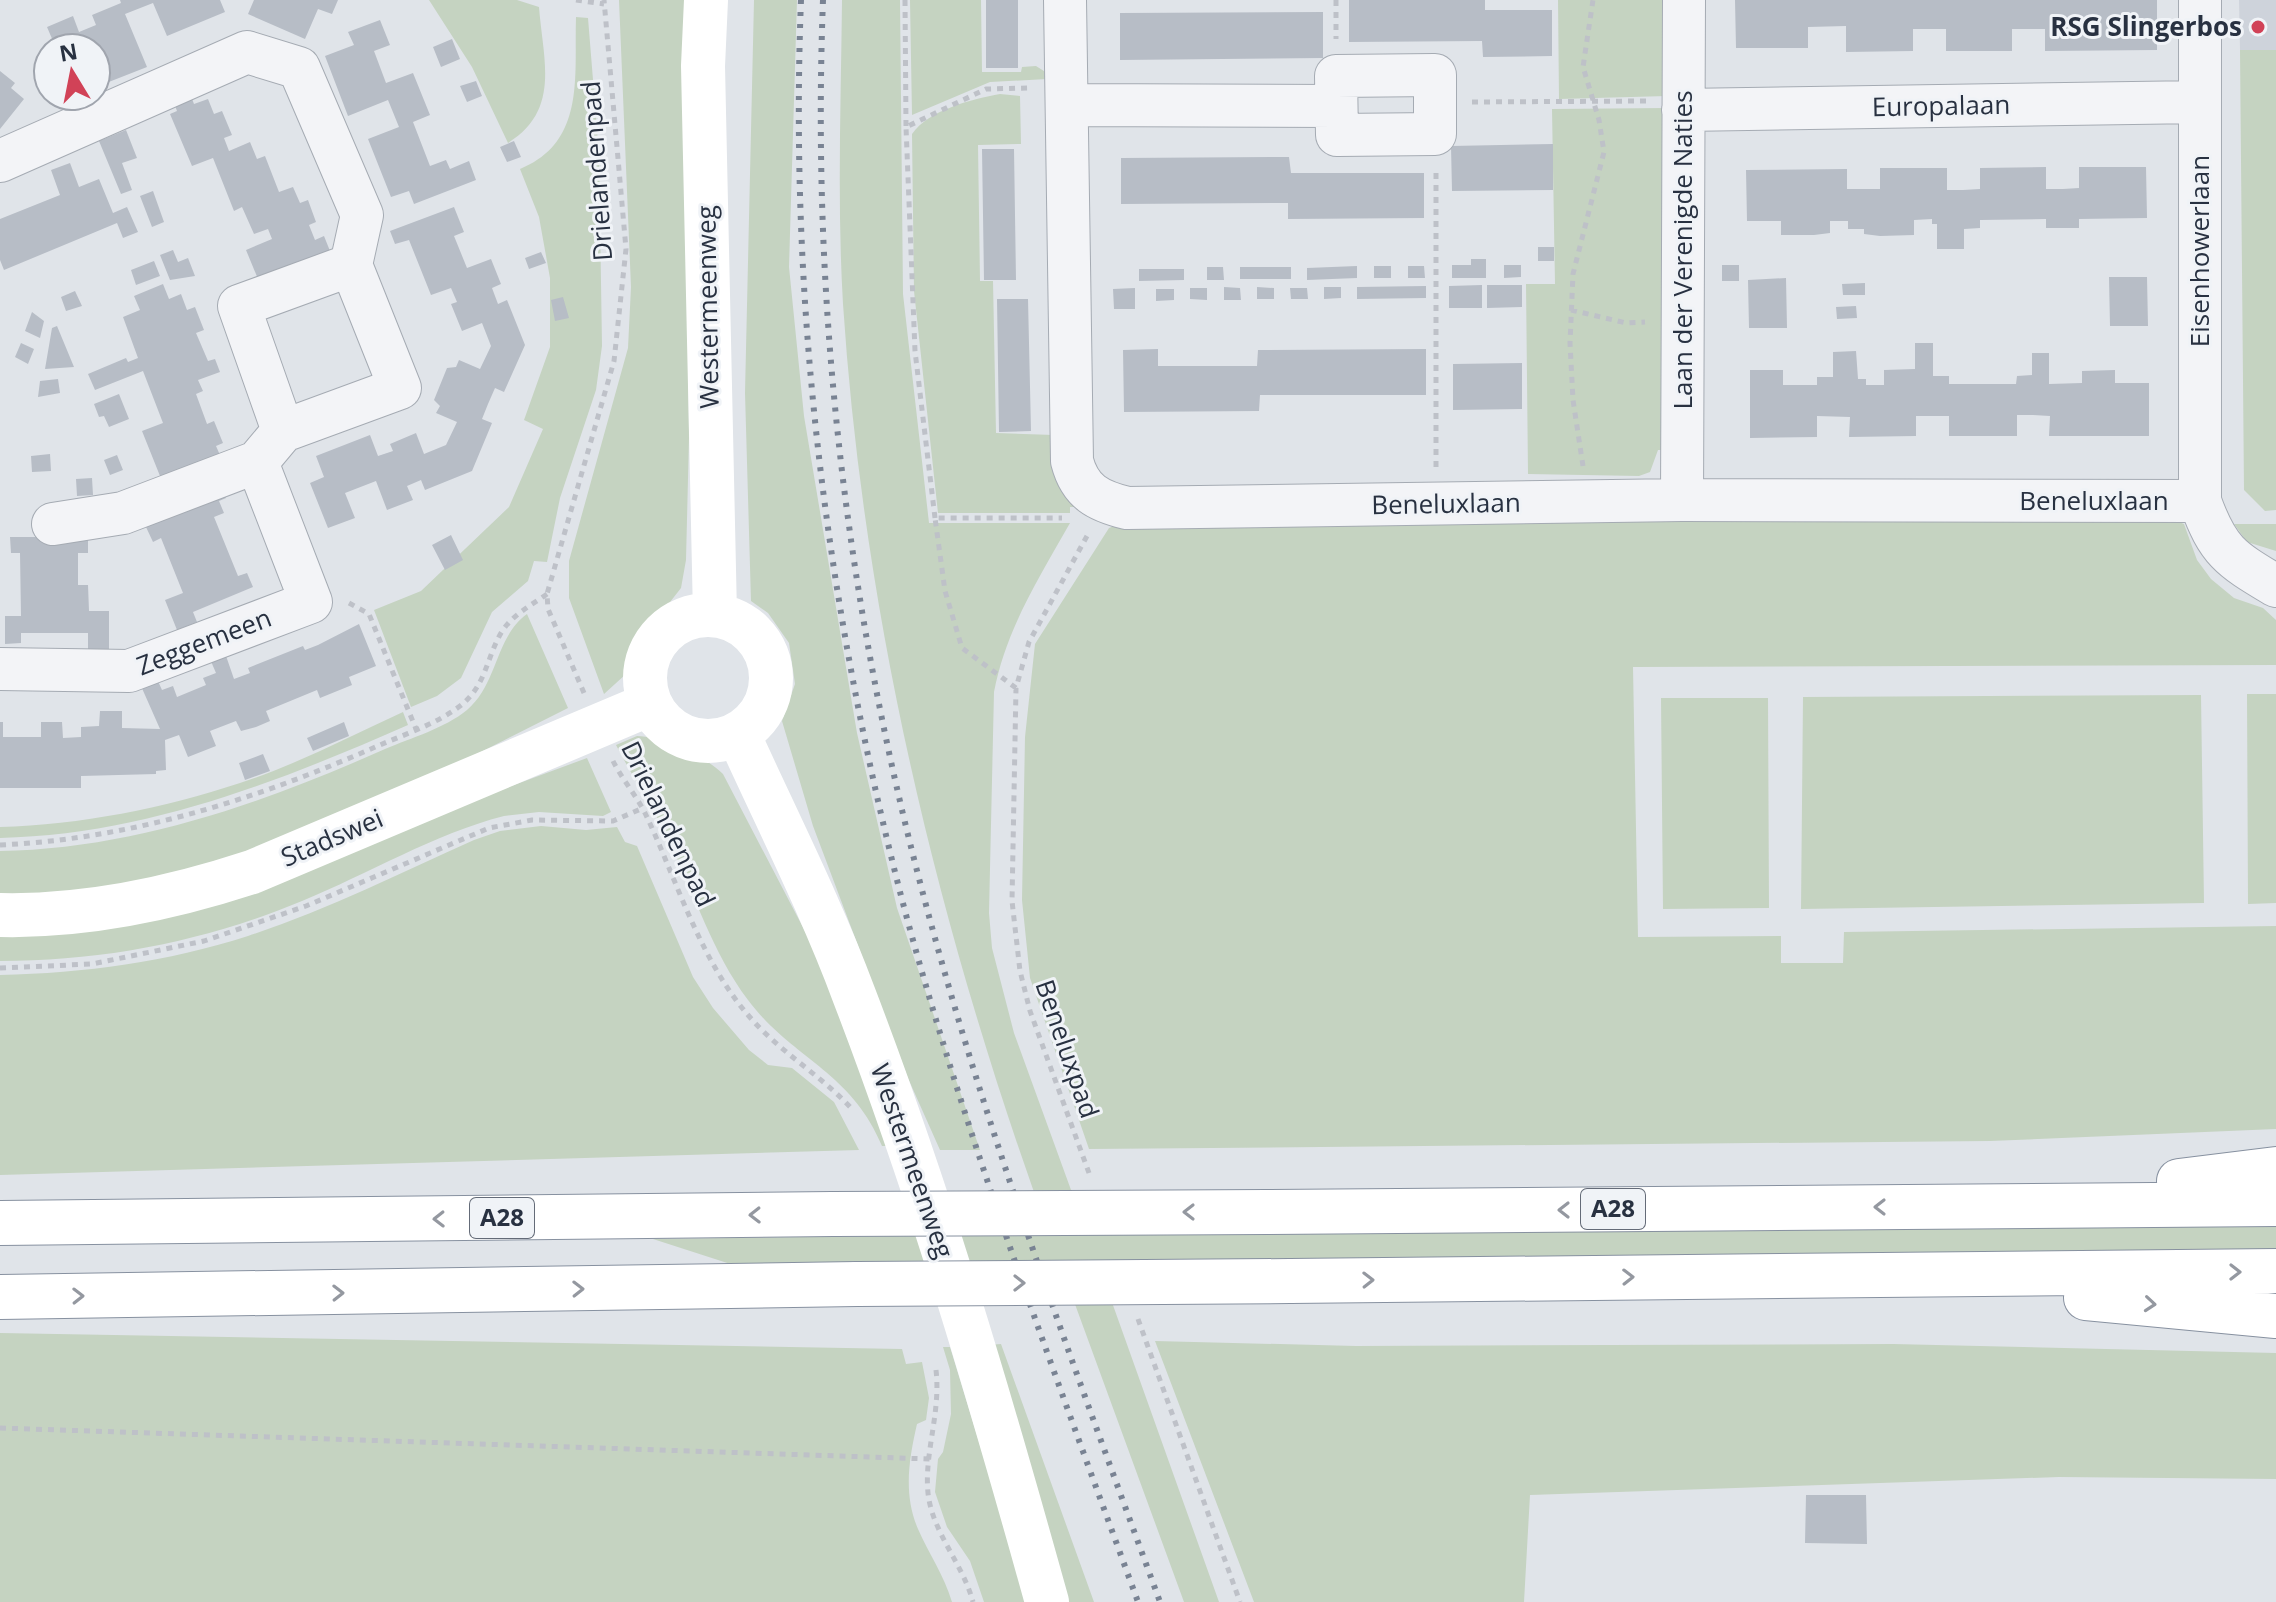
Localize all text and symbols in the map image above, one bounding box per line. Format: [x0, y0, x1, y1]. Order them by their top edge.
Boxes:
place label: RSG Slingerbos [2050, 8, 2242, 44]
marker: RSG Slingerbos [2249, 18, 2267, 36]
north arrow [32, 32, 112, 112]
text: N [57, 35, 80, 68]
street label: Drielandenpad [572, 80, 620, 262]
street label: Europalaan [1871, 86, 2010, 124]
street label: Laan der Verenigde Naties [1664, 90, 1700, 410]
street label: Eisenhowerlaan [2181, 155, 2217, 347]
street label: Westermeenweg [687, 205, 727, 409]
street label: Beneluxlaan [2019, 482, 2169, 518]
street label: Beneluxlaan [1371, 484, 1521, 522]
street label: Zeggemeen [131, 599, 276, 683]
street label: Drielandenpad [613, 735, 725, 912]
street label: Stadswei [275, 799, 388, 875]
street label: Beneluxpad [1027, 975, 1108, 1123]
street label: Westermeenweg [863, 1059, 963, 1263]
road number: A28 [1581, 1189, 1645, 1229]
road number: A28 [470, 1198, 534, 1238]
one-way arrow [1873, 1198, 1886, 1216]
one-way arrow [1557, 1201, 1570, 1219]
one-way arrow [1182, 1203, 1195, 1221]
one-way arrow [748, 1206, 761, 1224]
one-way arrow [432, 1210, 445, 1227]
one-way arrow [2229, 1263, 2242, 1281]
one-way arrow [1622, 1269, 1635, 1286]
one-way arrow [1362, 1272, 1375, 1289]
one-way arrow [1013, 1274, 1026, 1292]
one-way arrow [572, 1280, 585, 1298]
one-way arrow [332, 1284, 345, 1302]
one-way arrow [72, 1287, 85, 1305]
one-way arrow [2144, 1295, 2157, 1312]

